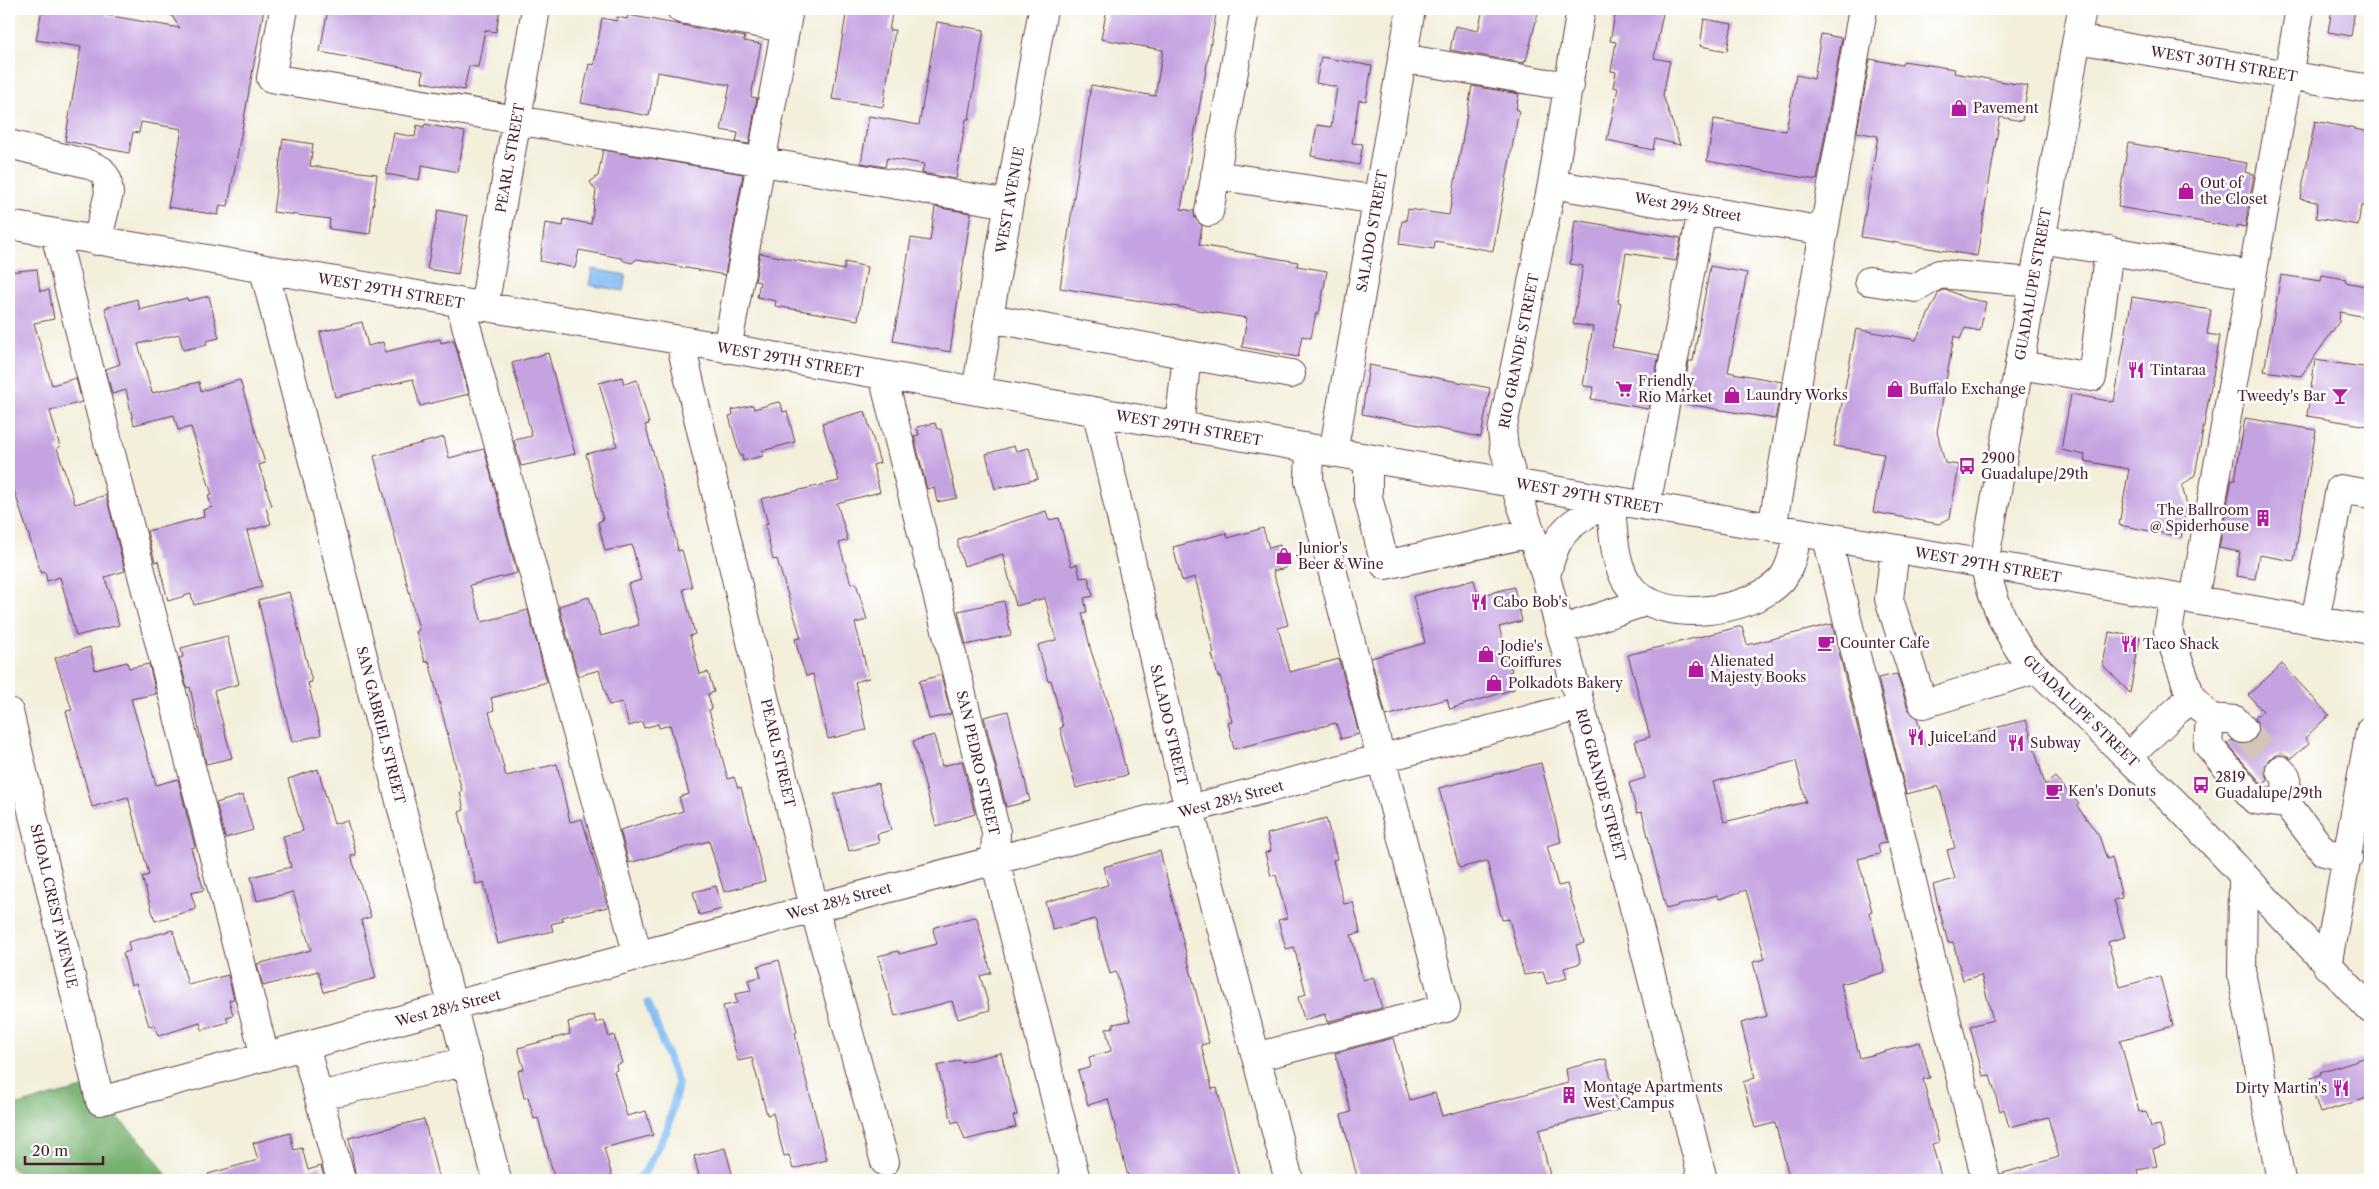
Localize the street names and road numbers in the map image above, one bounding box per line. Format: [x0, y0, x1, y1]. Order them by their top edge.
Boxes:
street label: WEST 30TH STREET [2148, 42, 2299, 86]
street label: PEARL STREET [492, 101, 529, 214]
street label: WEST AVENUE [992, 145, 1028, 256]
street label: SALADO STREET [1352, 168, 1392, 293]
street label: West 29½ Street [1632, 189, 1743, 225]
street label: GUADALUPE STREET [2011, 206, 2055, 362]
street label: WEST 29TH STREET [315, 269, 466, 313]
street label: RIO GRANDE STREET [1495, 271, 1543, 430]
street label: WEST 29TH STREET [714, 338, 865, 382]
street label: WEST 29TH STREET [1113, 406, 1264, 450]
street label: WEST 29TH STREET [1513, 474, 1664, 518]
street label: WEST 29TH STREET [1912, 543, 2063, 587]
street label: SAN GABRIEL STREET [353, 644, 409, 806]
street label: GUADALUPE STREET [2019, 651, 2143, 772]
street label: SALADO STREET [1146, 663, 1192, 788]
street label: SAN PEDRO STREET [953, 689, 1004, 838]
street label: PEARL STREET [757, 697, 799, 810]
street label: RIO GRANDE STREET [1572, 707, 1630, 864]
street label: West 28½ Street [1175, 776, 1286, 822]
street label: SHOAL CREST AVENUE [26, 822, 82, 990]
street label: West 28½ Street [783, 878, 894, 924]
street label: West 28½ Street [392, 985, 503, 1031]

